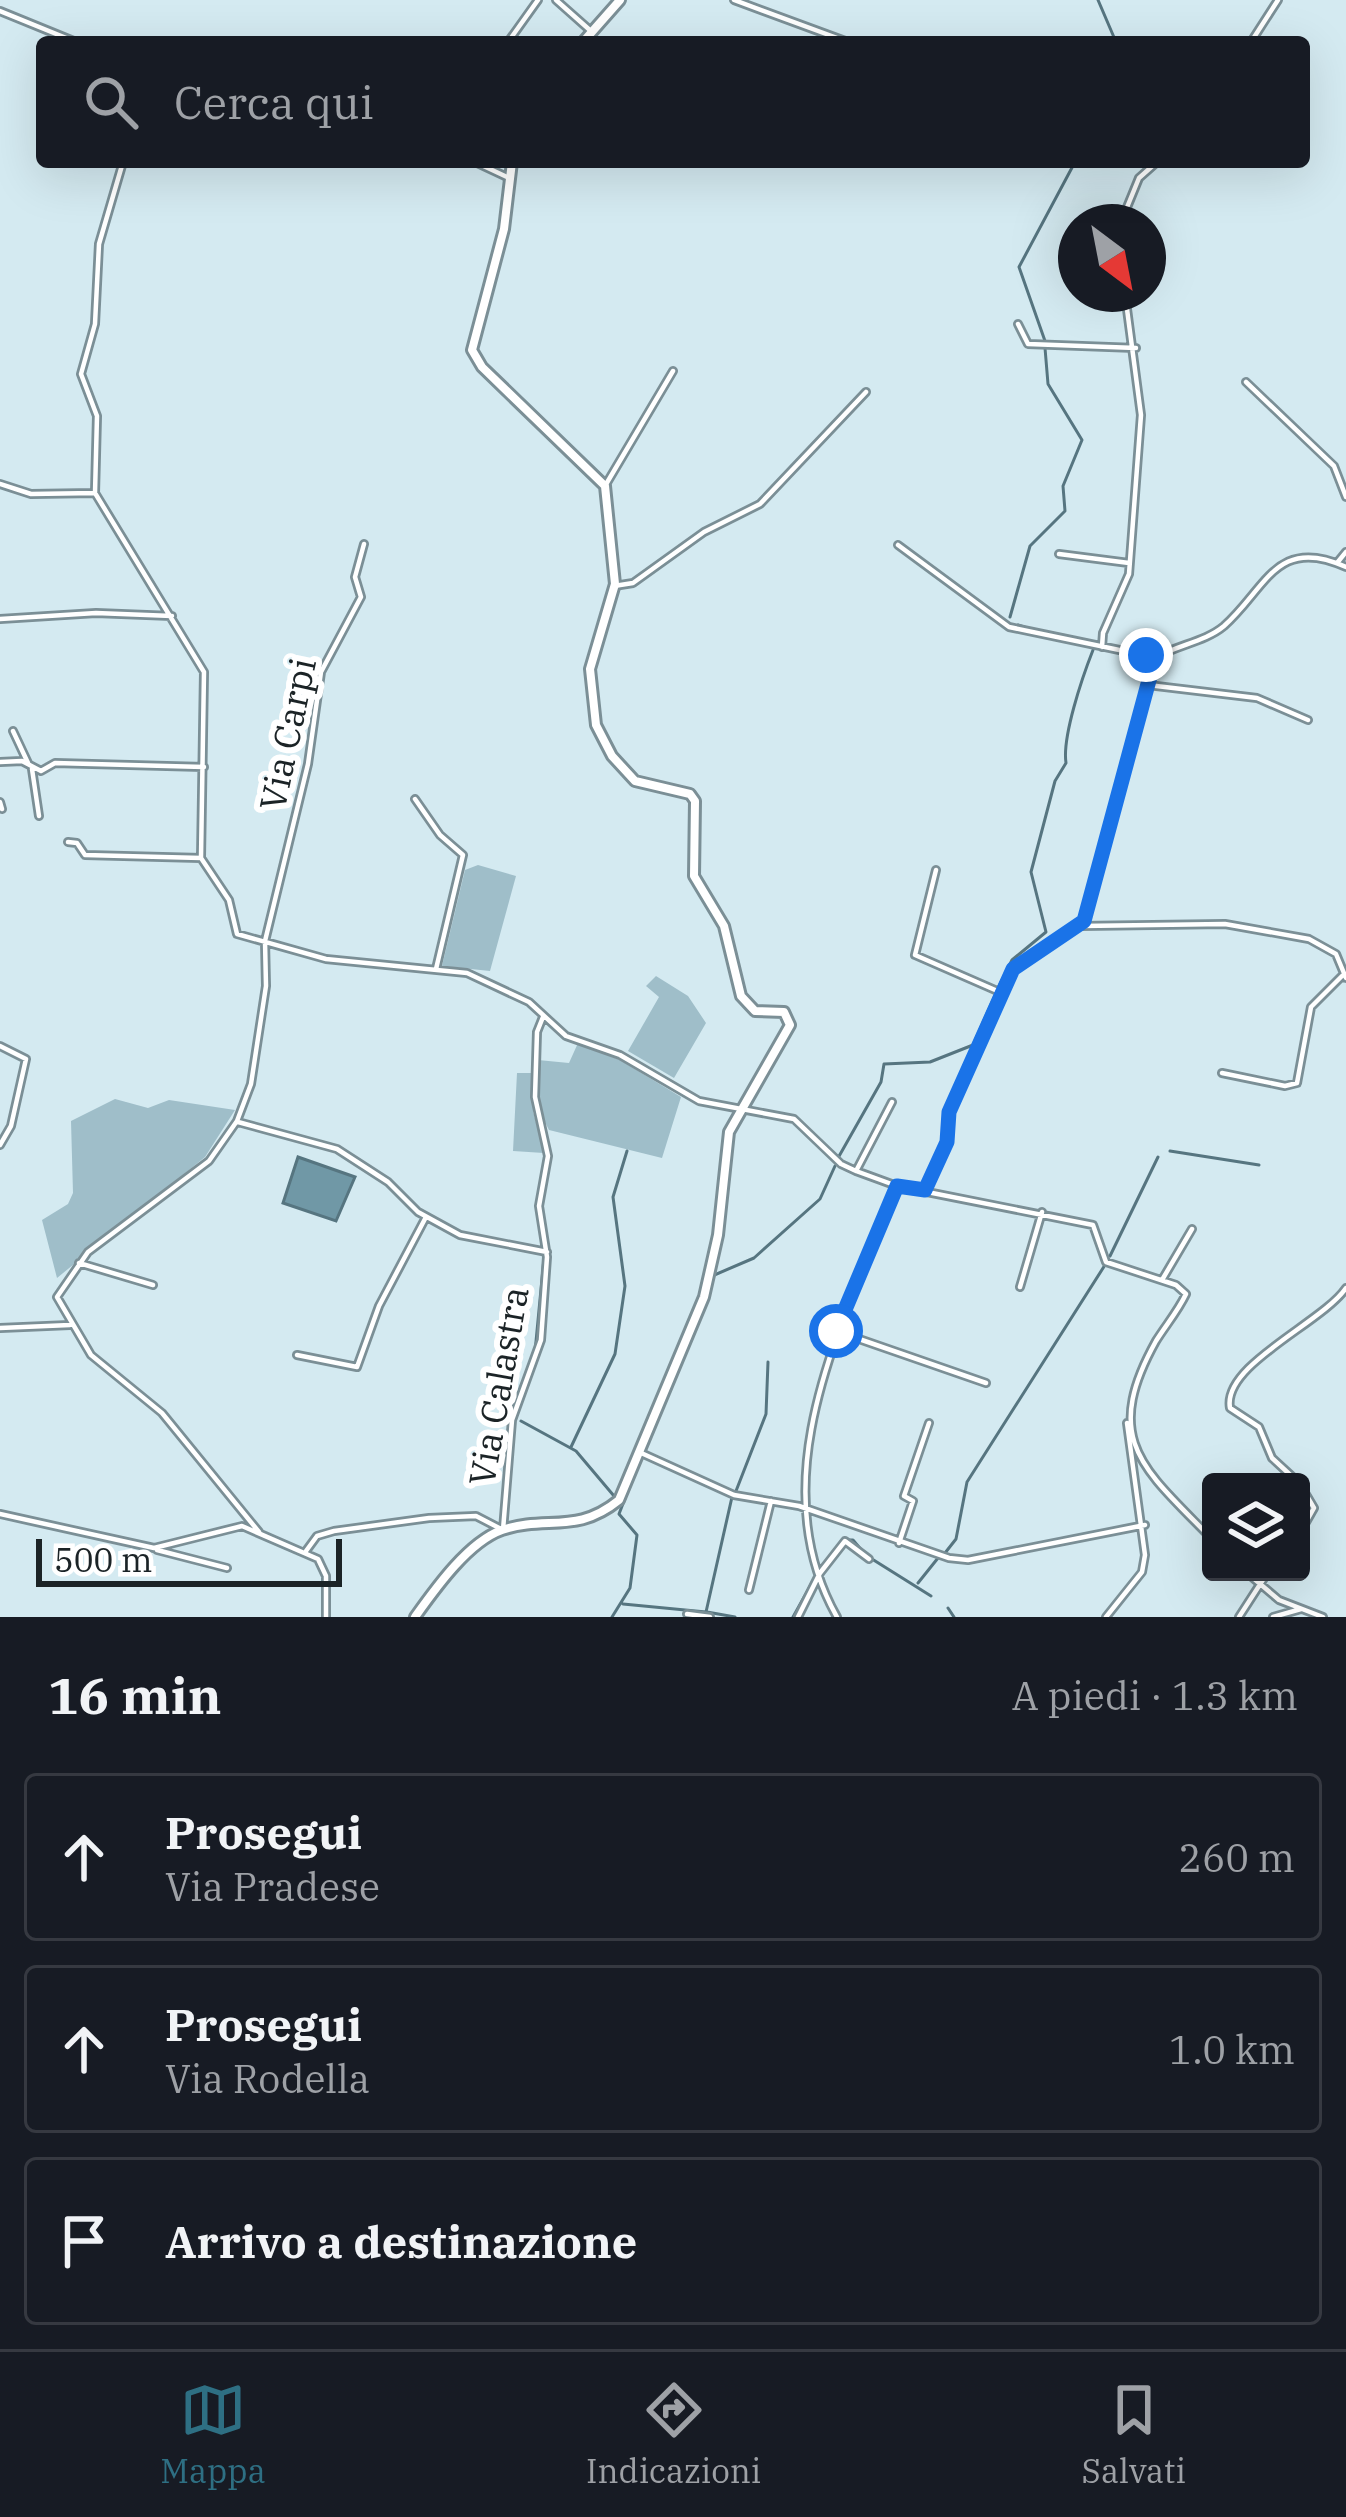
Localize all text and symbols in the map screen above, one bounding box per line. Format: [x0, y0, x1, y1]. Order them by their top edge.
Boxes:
search box [36, 36, 1310, 168]
icon: search [78, 69, 144, 135]
text: Cerca qui [174, 73, 374, 131]
north arrow [1058, 204, 1166, 312]
route end [1119, 628, 1173, 682]
street label: Via Carpi [248, 654, 326, 814]
street label: Via Calastra [457, 1283, 539, 1489]
route start [809, 1304, 863, 1358]
map controls [1202, 1473, 1310, 1581]
button: layers [1202, 1473, 1310, 1581]
scale bar [36, 1533, 342, 1586]
text: 500 m [54, 1538, 153, 1581]
text: 16 min [48, 1662, 221, 1728]
text: A piedi · 1.3 km [1012, 1670, 1298, 1721]
text: Prosegui [165, 1803, 362, 1861]
icon: ahead [51, 1824, 117, 1890]
text: 260 m [1179, 1832, 1295, 1883]
text: Via Pradese [165, 1861, 380, 1912]
text: Prosegui [165, 1995, 362, 2053]
icon: ahead [51, 2016, 117, 2082]
text: 1.0 km [1169, 2024, 1295, 2075]
text: Via Rodella [165, 2053, 370, 2104]
icon: arrive [51, 2208, 117, 2274]
text: Arrivo a destinazione [165, 2212, 637, 2270]
tab: Mappa [160, 2377, 266, 2492]
tab: Indicazioni [586, 2377, 761, 2492]
tab: Salvati [1082, 2377, 1186, 2492]

